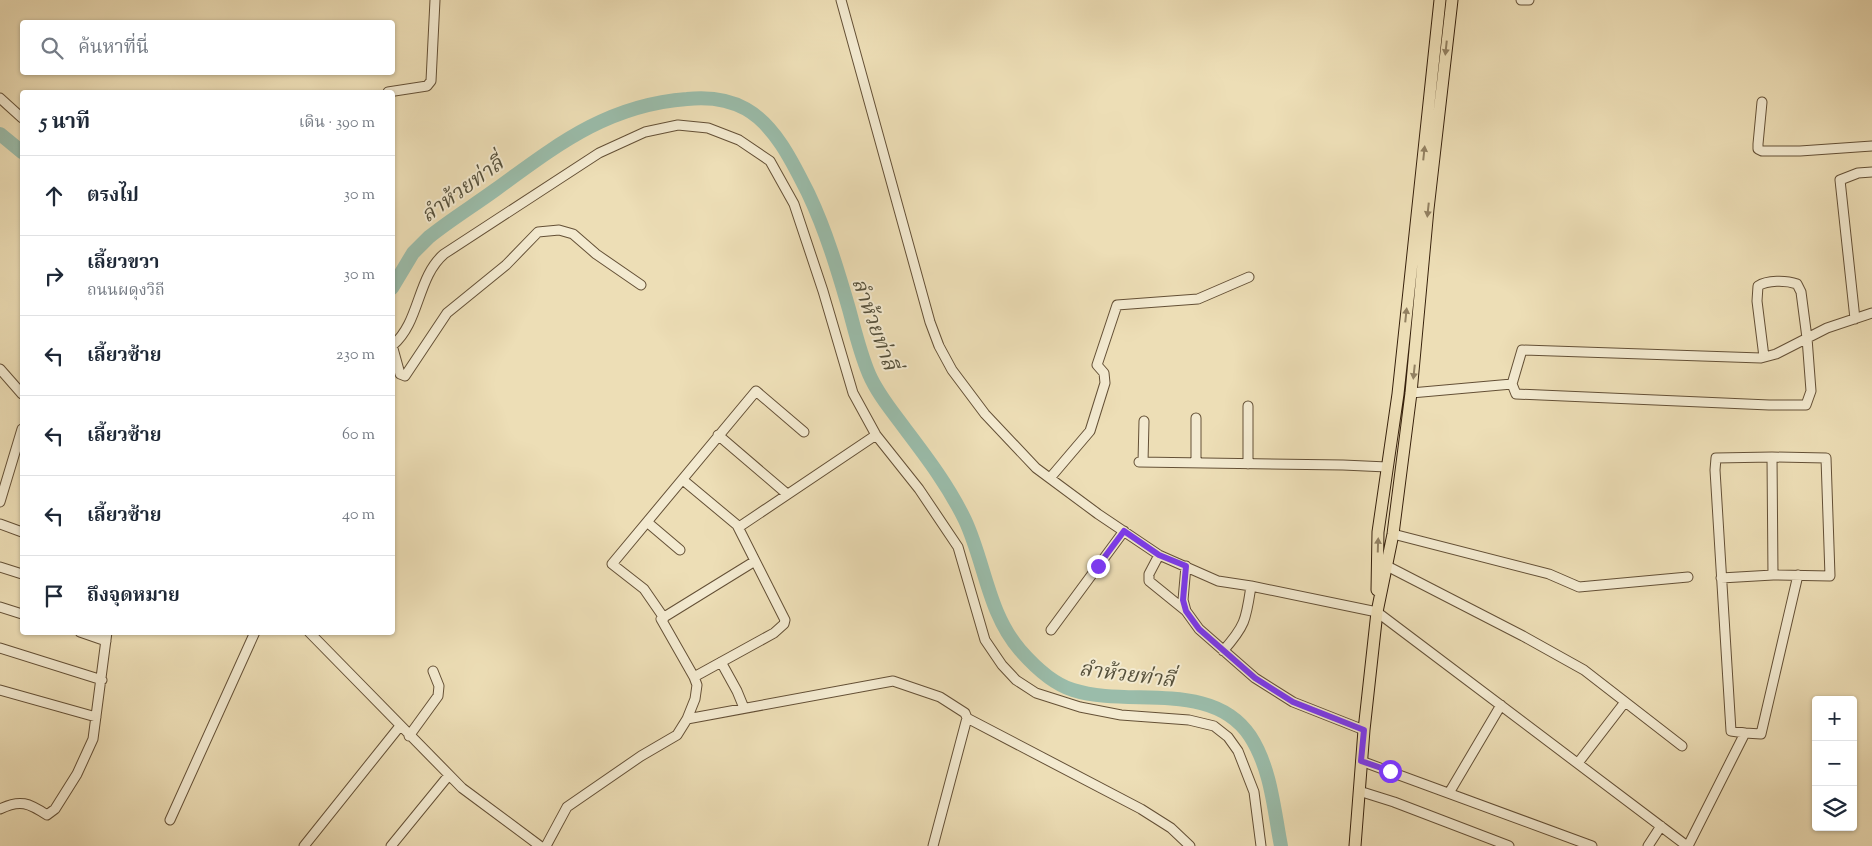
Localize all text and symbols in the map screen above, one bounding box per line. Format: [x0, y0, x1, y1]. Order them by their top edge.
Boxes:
search box [20, 20, 395, 75]
icon: search [38, 34, 66, 62]
text: ค้นหาที่นี่ [78, 35, 149, 62]
one-way arrow [1442, 41, 1450, 57]
text: 5 นาที [40, 108, 90, 138]
text: เดิน · 390 m [299, 112, 375, 135]
one-way arrow [1420, 145, 1428, 161]
water label: ลำห้วยท่าลี่ [414, 146, 514, 231]
icon: ahead [40, 182, 68, 210]
text: ตรงไป [87, 183, 139, 210]
text: 30 m [344, 184, 375, 207]
one-way arrow [1424, 202, 1432, 218]
text: เลี้ยวขวา [87, 250, 159, 277]
icon: right [40, 262, 68, 290]
text: 30 m [344, 264, 375, 287]
water label: ลำห้วยท่าลี่ [843, 273, 908, 378]
text: ถนนผดุงวิถี [87, 280, 165, 303]
one-way arrow [1402, 307, 1410, 323]
icon: left [40, 342, 68, 370]
text: เลี้ยวซ้าย [87, 343, 161, 370]
text: 230 m [336, 344, 375, 367]
one-way arrow [1410, 364, 1418, 380]
icon: left [40, 422, 68, 450]
text: เลี้ยวซ้าย [87, 423, 161, 450]
text: 60 m [342, 424, 375, 447]
icon: left [40, 502, 68, 530]
text: เลี้ยวซ้าย [87, 503, 161, 530]
text: 40 m [342, 504, 375, 527]
one-way arrow [1374, 537, 1382, 553]
route end [1087, 555, 1110, 578]
icon: arrive [40, 582, 68, 610]
text: ถึงจุดหมาย [87, 583, 180, 610]
water label: ลำห้วยท่าลี่ [1077, 652, 1180, 697]
map controls [1812, 696, 1857, 831]
button: + [1812, 696, 1857, 741]
button: − [1812, 741, 1857, 786]
route start [1379, 760, 1402, 783]
button: layers [1812, 786, 1857, 831]

